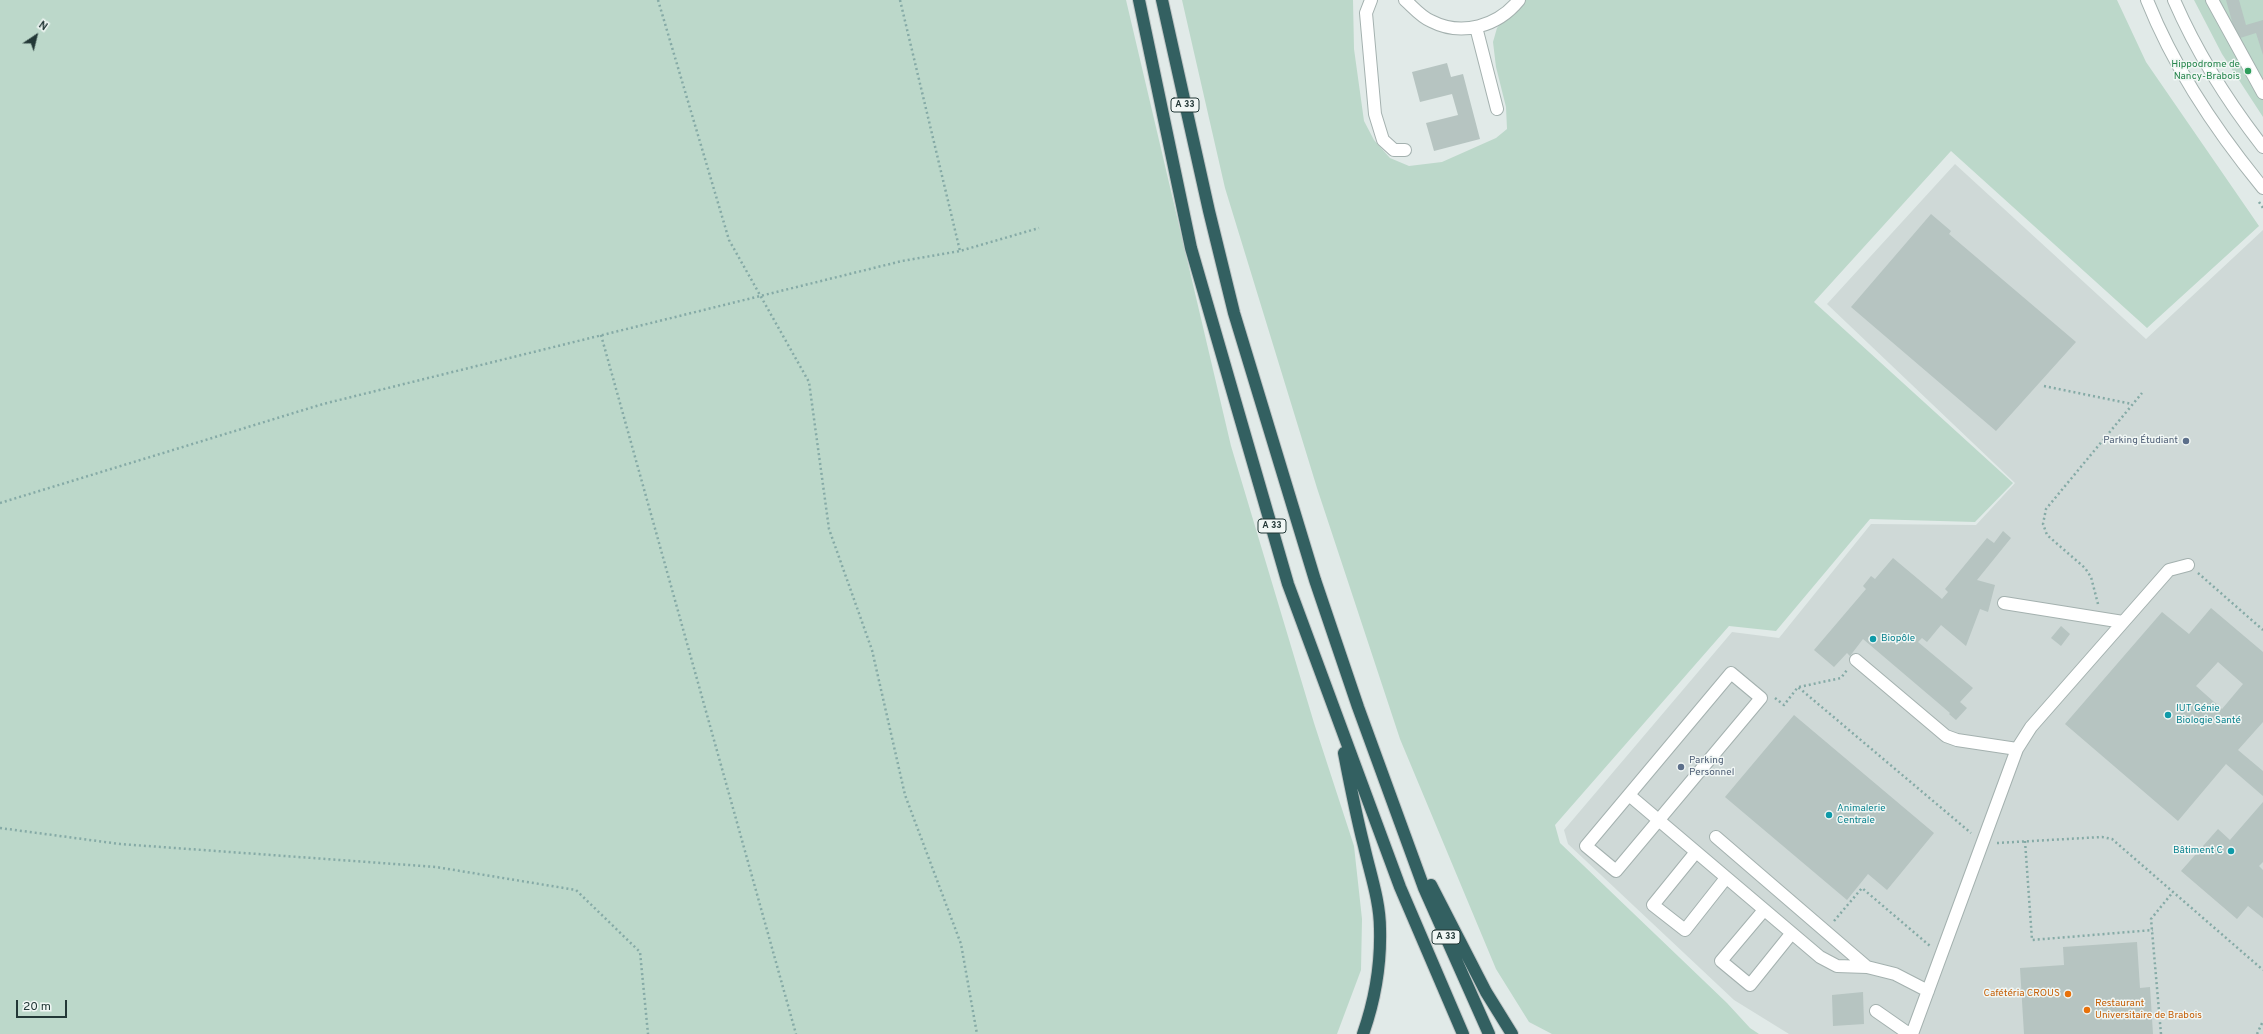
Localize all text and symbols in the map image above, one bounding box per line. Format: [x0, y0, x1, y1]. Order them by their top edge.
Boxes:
north arrow [16, 16, 56, 56]
text: N [36, 18, 50, 34]
place label: Hippodrome de Nancy-Brabois [2171, 59, 2240, 82]
marker: Hippodrome de Nancy-Brabois [2243, 66, 2253, 76]
road number: A 33 [1171, 98, 1199, 112]
place label: Parking Étudiant [2103, 435, 2178, 447]
marker: Parking Étudiant [2181, 436, 2191, 446]
road number: A 33 [1258, 519, 1286, 533]
place label: Biopôle [1881, 633, 1915, 645]
marker: Biopôle [1868, 634, 1878, 644]
place label: IUT Génie Biologie Santé [2176, 703, 2241, 726]
marker: IUT Génie Biologie Santé [2163, 710, 2173, 720]
place label: Parking Personnel [1689, 755, 1734, 778]
marker: Parking Personnel [1676, 762, 1686, 772]
place label: Animalerie Centrale [1837, 803, 1886, 826]
marker: Animalerie Centrale [1824, 810, 1834, 820]
place label: Bâtiment C [2173, 845, 2223, 857]
marker: Bâtiment C [2226, 846, 2236, 856]
road number: A 33 [1432, 930, 1460, 944]
place label: Cafétéria CROUS [1984, 988, 2060, 1000]
marker: Cafétéria CROUS [2063, 989, 2073, 999]
scale bar [18, 992, 69, 1018]
place label: Restaurant Universitaire de Brabois [2095, 998, 2202, 1022]
text: 20 m [23, 999, 51, 1015]
marker: Restaurant Universitaire de Brabois [2082, 1005, 2092, 1015]

